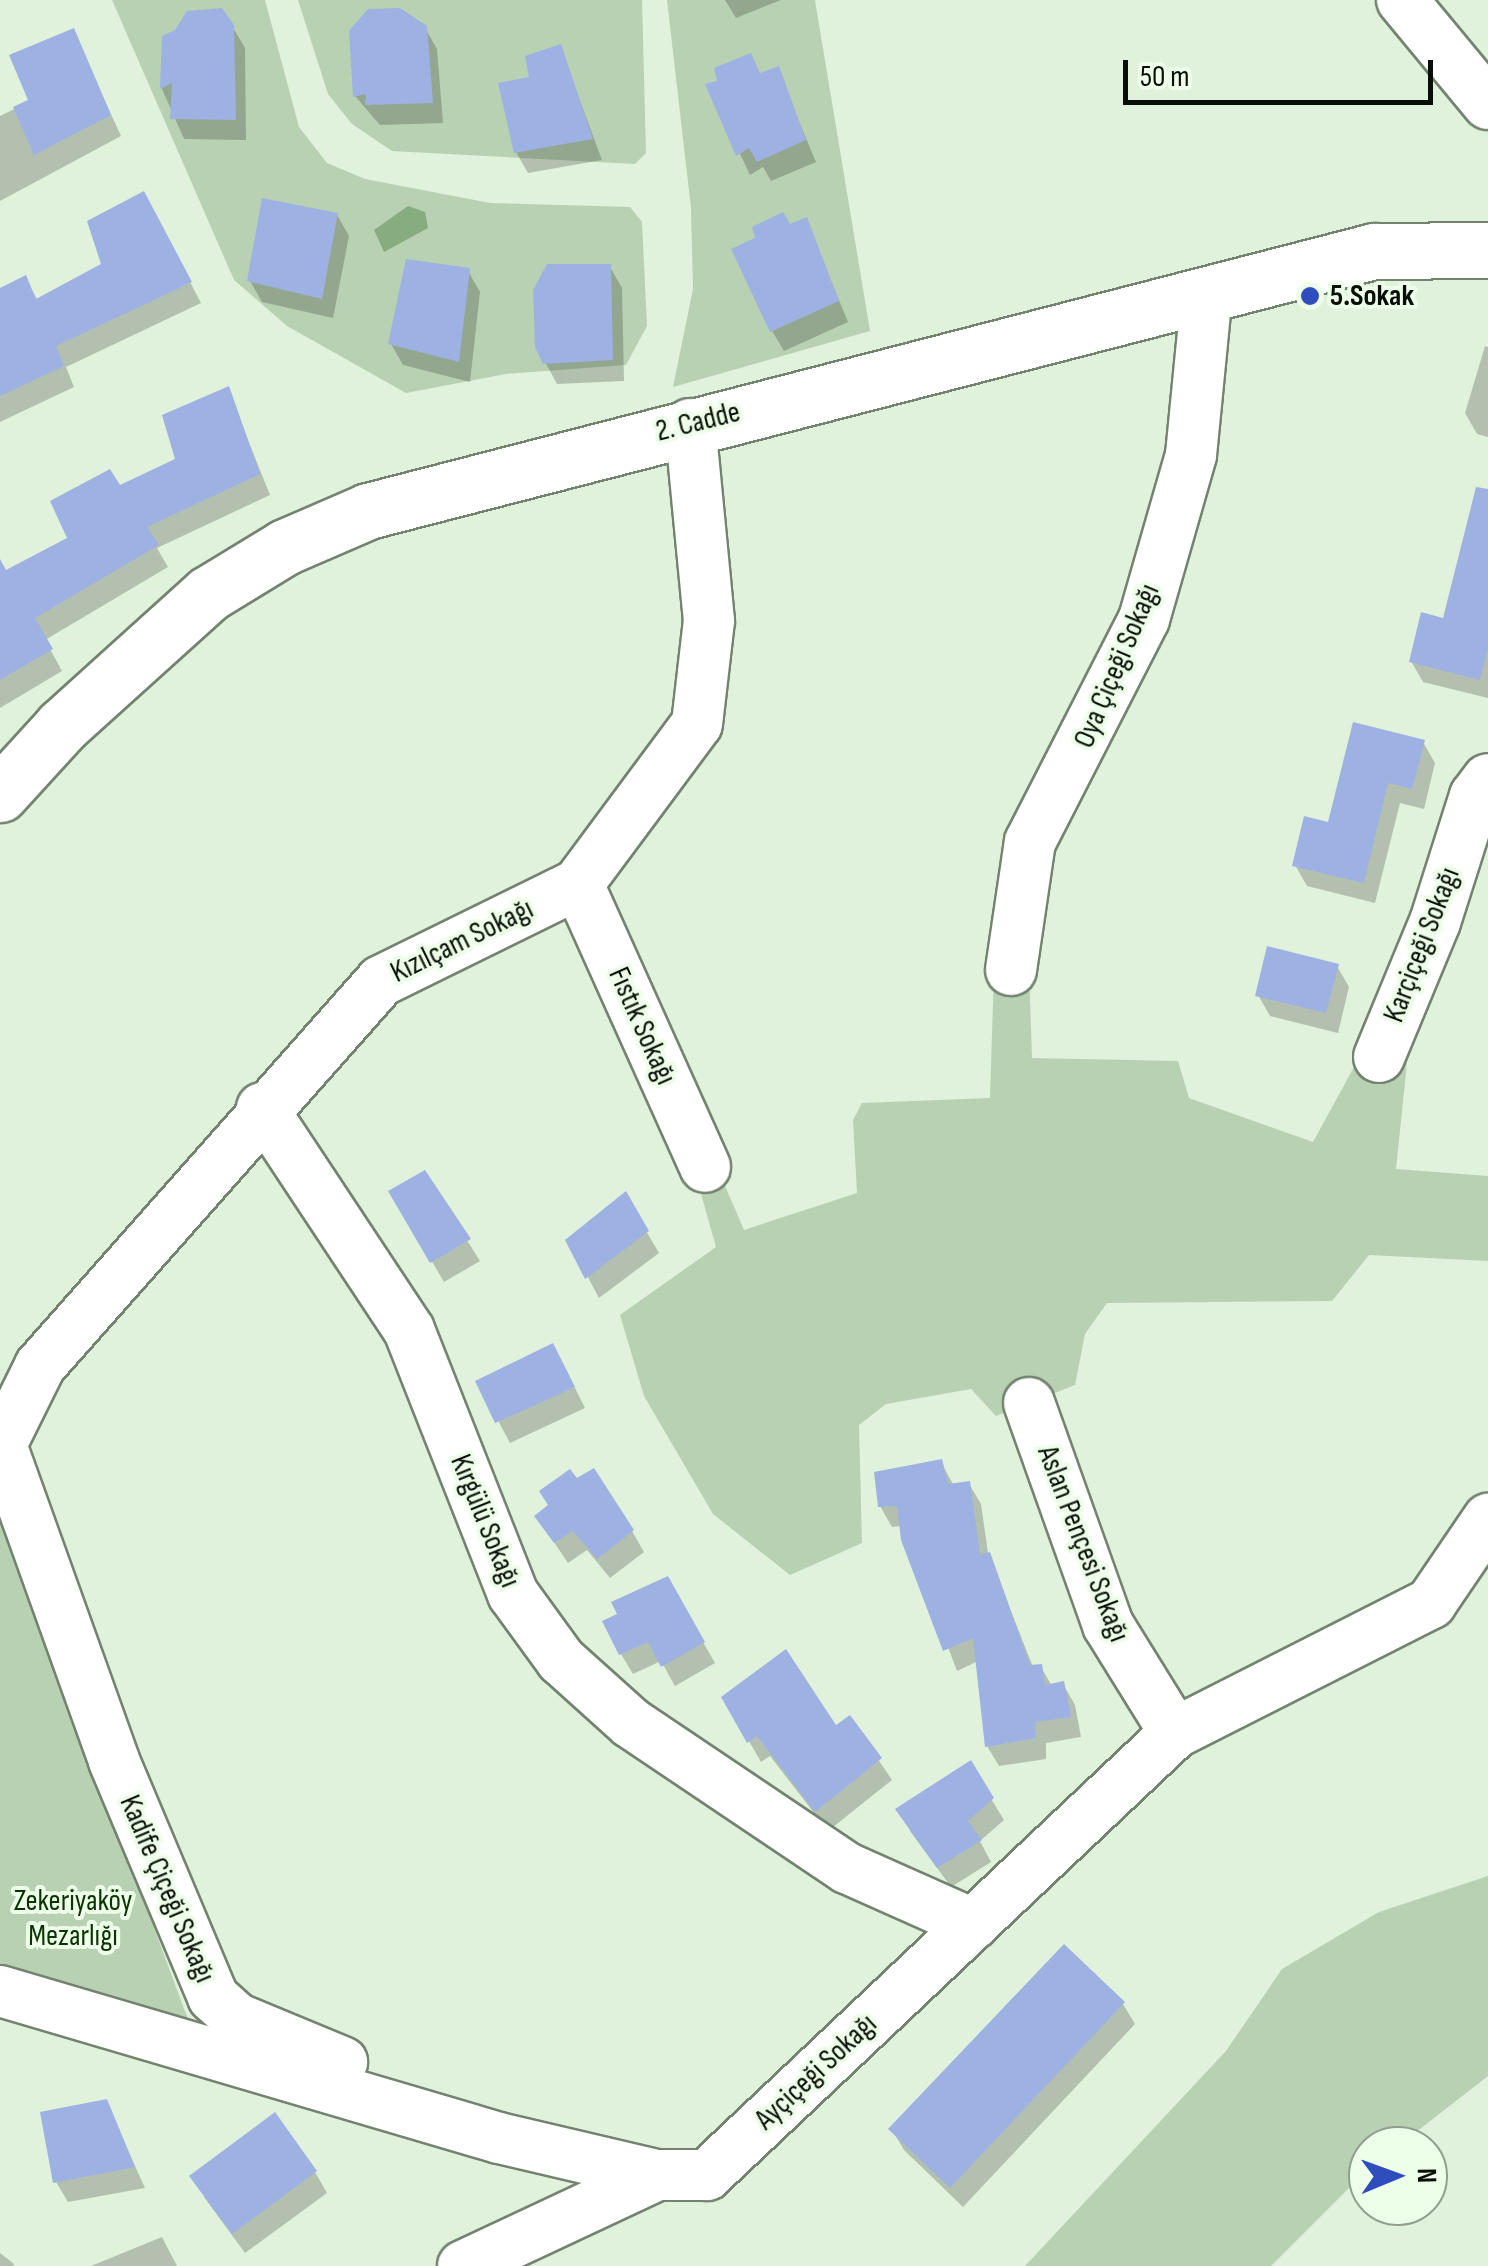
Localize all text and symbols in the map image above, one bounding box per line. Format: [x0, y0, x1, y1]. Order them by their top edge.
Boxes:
scale bar [1128, 40, 1438, 102]
text: 50 m [1140, 59, 1189, 95]
place label: 5.Sokak [1330, 278, 1414, 314]
marker: 5.Sokak [1299, 285, 1321, 307]
street label: 2. Cadde [652, 394, 744, 450]
street label: Oya Çiçeği Sokağı [1066, 579, 1168, 753]
street label: Karçiçeği Sokağı [1376, 863, 1468, 1027]
street label: Kızılçam Sokağı [385, 891, 539, 991]
street label: Fıstık Sokağı [600, 962, 684, 1090]
street label: Aslan Pençesi Sokağı [1029, 1441, 1137, 1647]
street label: Kırgülü Sokağı [442, 1449, 528, 1593]
street label: Kadife Çiçeği Sokağı [111, 1790, 223, 1988]
park label: Zekeriyaköy Mezarlığı [14, 1883, 132, 1954]
street label: Ayçiçeği Sokağı [748, 2006, 884, 2138]
north arrow [1348, 2126, 1448, 2226]
text: N [1410, 2168, 1443, 2183]

